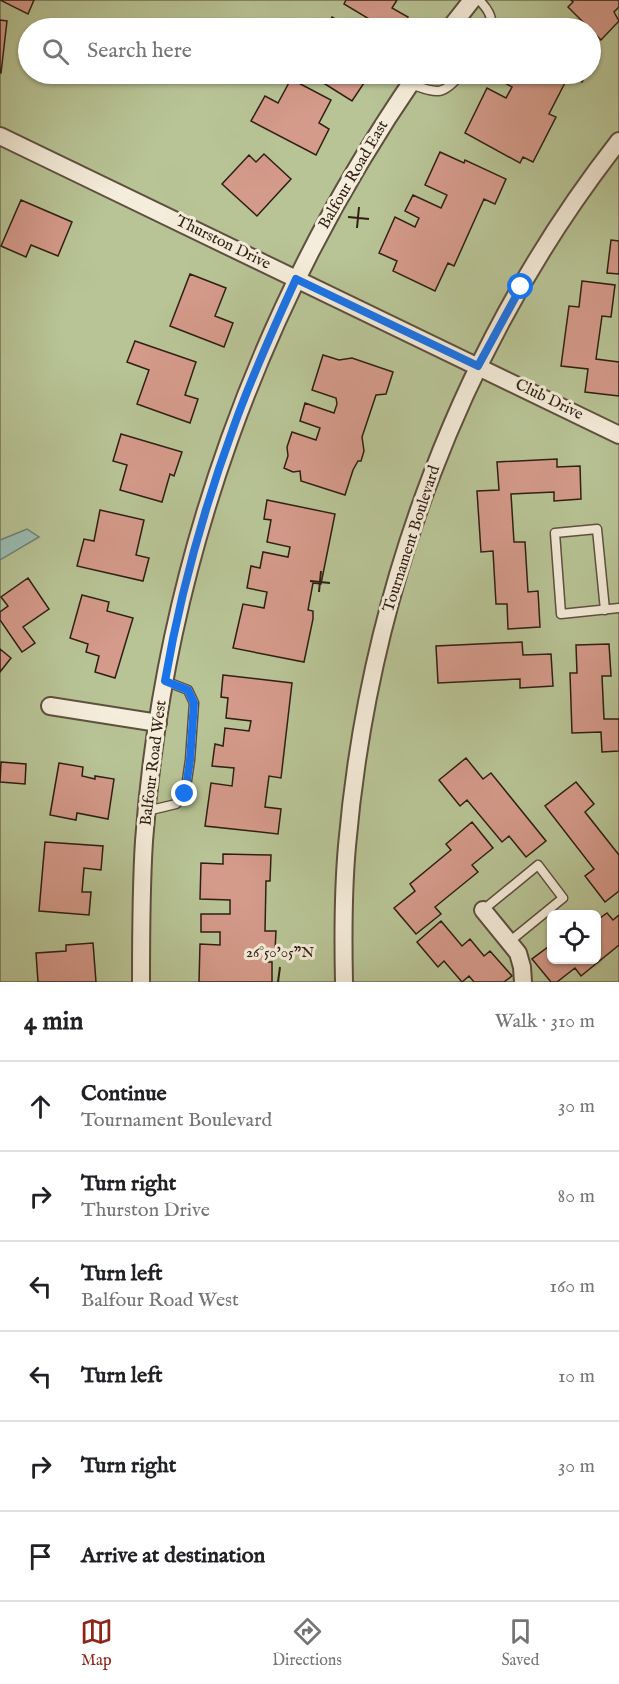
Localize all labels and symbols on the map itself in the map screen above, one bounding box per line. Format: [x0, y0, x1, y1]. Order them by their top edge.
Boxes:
street label: Balfour Road East [315, 116, 394, 233]
street label: Thurston Drive [172, 211, 274, 275]
route start [507, 273, 533, 299]
street label: Club Drive [512, 375, 586, 425]
street label: Tournament Boulevard [379, 463, 445, 615]
street label: Balfour Road West [136, 699, 172, 827]
route end [171, 780, 197, 806]
text: 26°50'05"N [246, 943, 314, 962]

